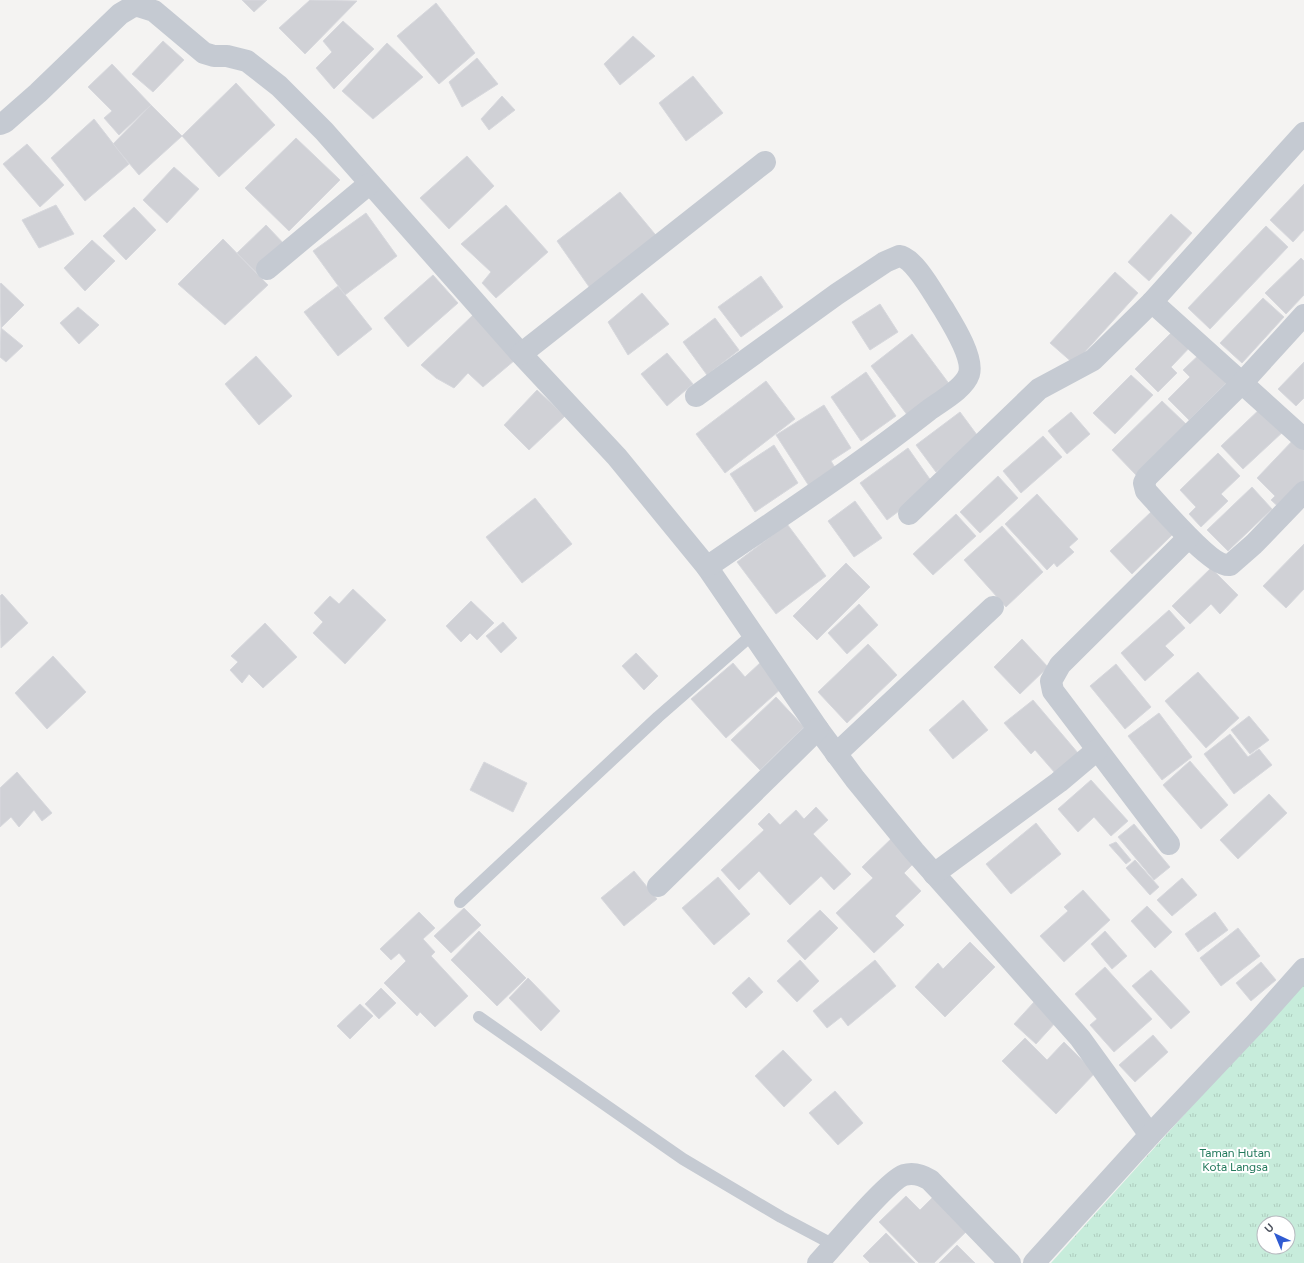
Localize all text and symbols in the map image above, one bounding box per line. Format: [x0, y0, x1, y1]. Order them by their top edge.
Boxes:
park label: Taman Hutan Kota Langsa [1199, 1146, 1271, 1174]
north arrow [1256, 1215, 1296, 1255]
text: U [1262, 1221, 1277, 1236]

